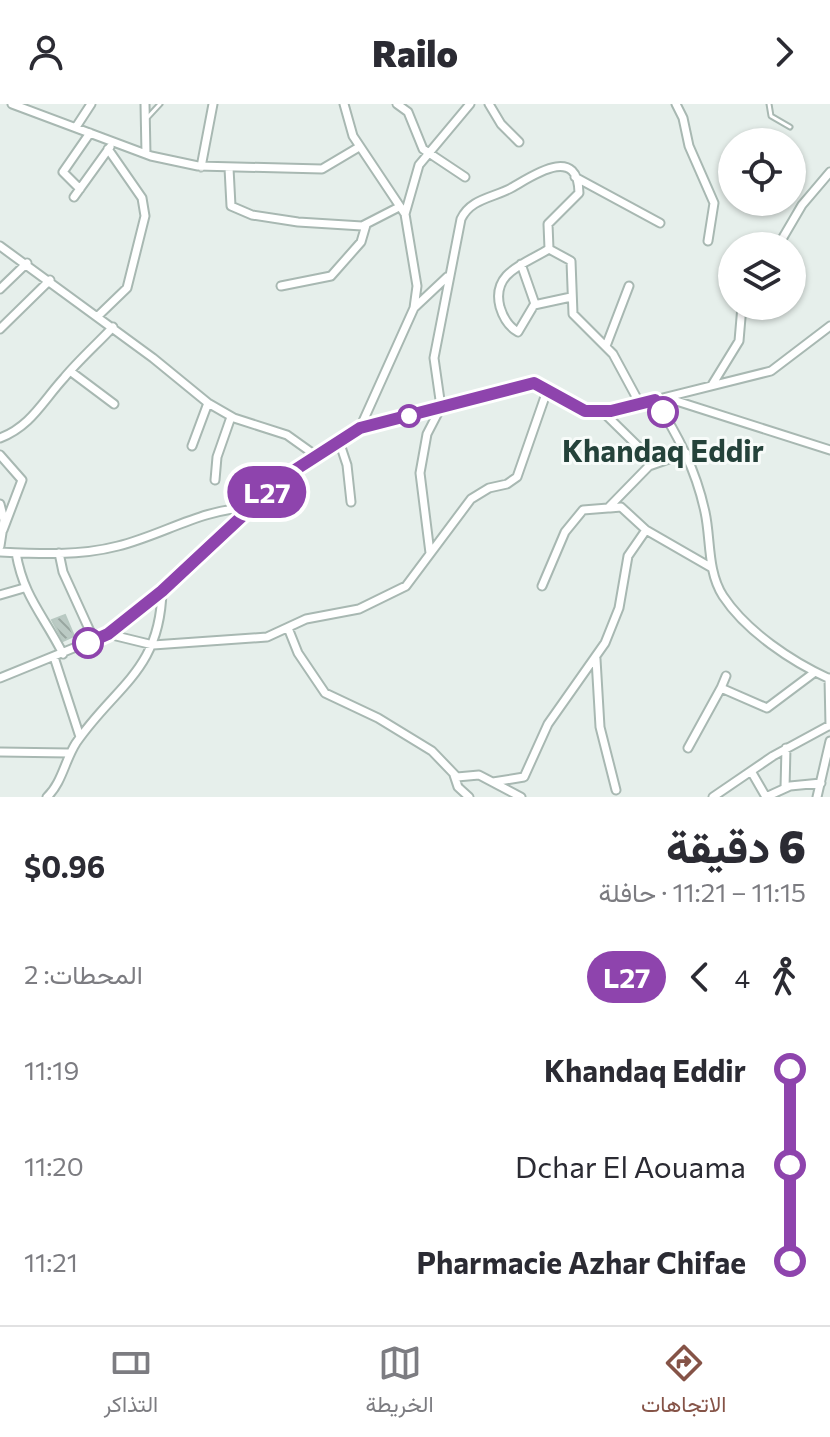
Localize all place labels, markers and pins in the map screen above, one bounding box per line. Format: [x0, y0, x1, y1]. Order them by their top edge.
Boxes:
marker: Khandaq Eddir [648, 397, 678, 427]
unlabelled marker [398, 405, 420, 427]
place label: Khandaq Eddir [562, 431, 764, 468]
unlabelled marker [73, 628, 103, 658]

